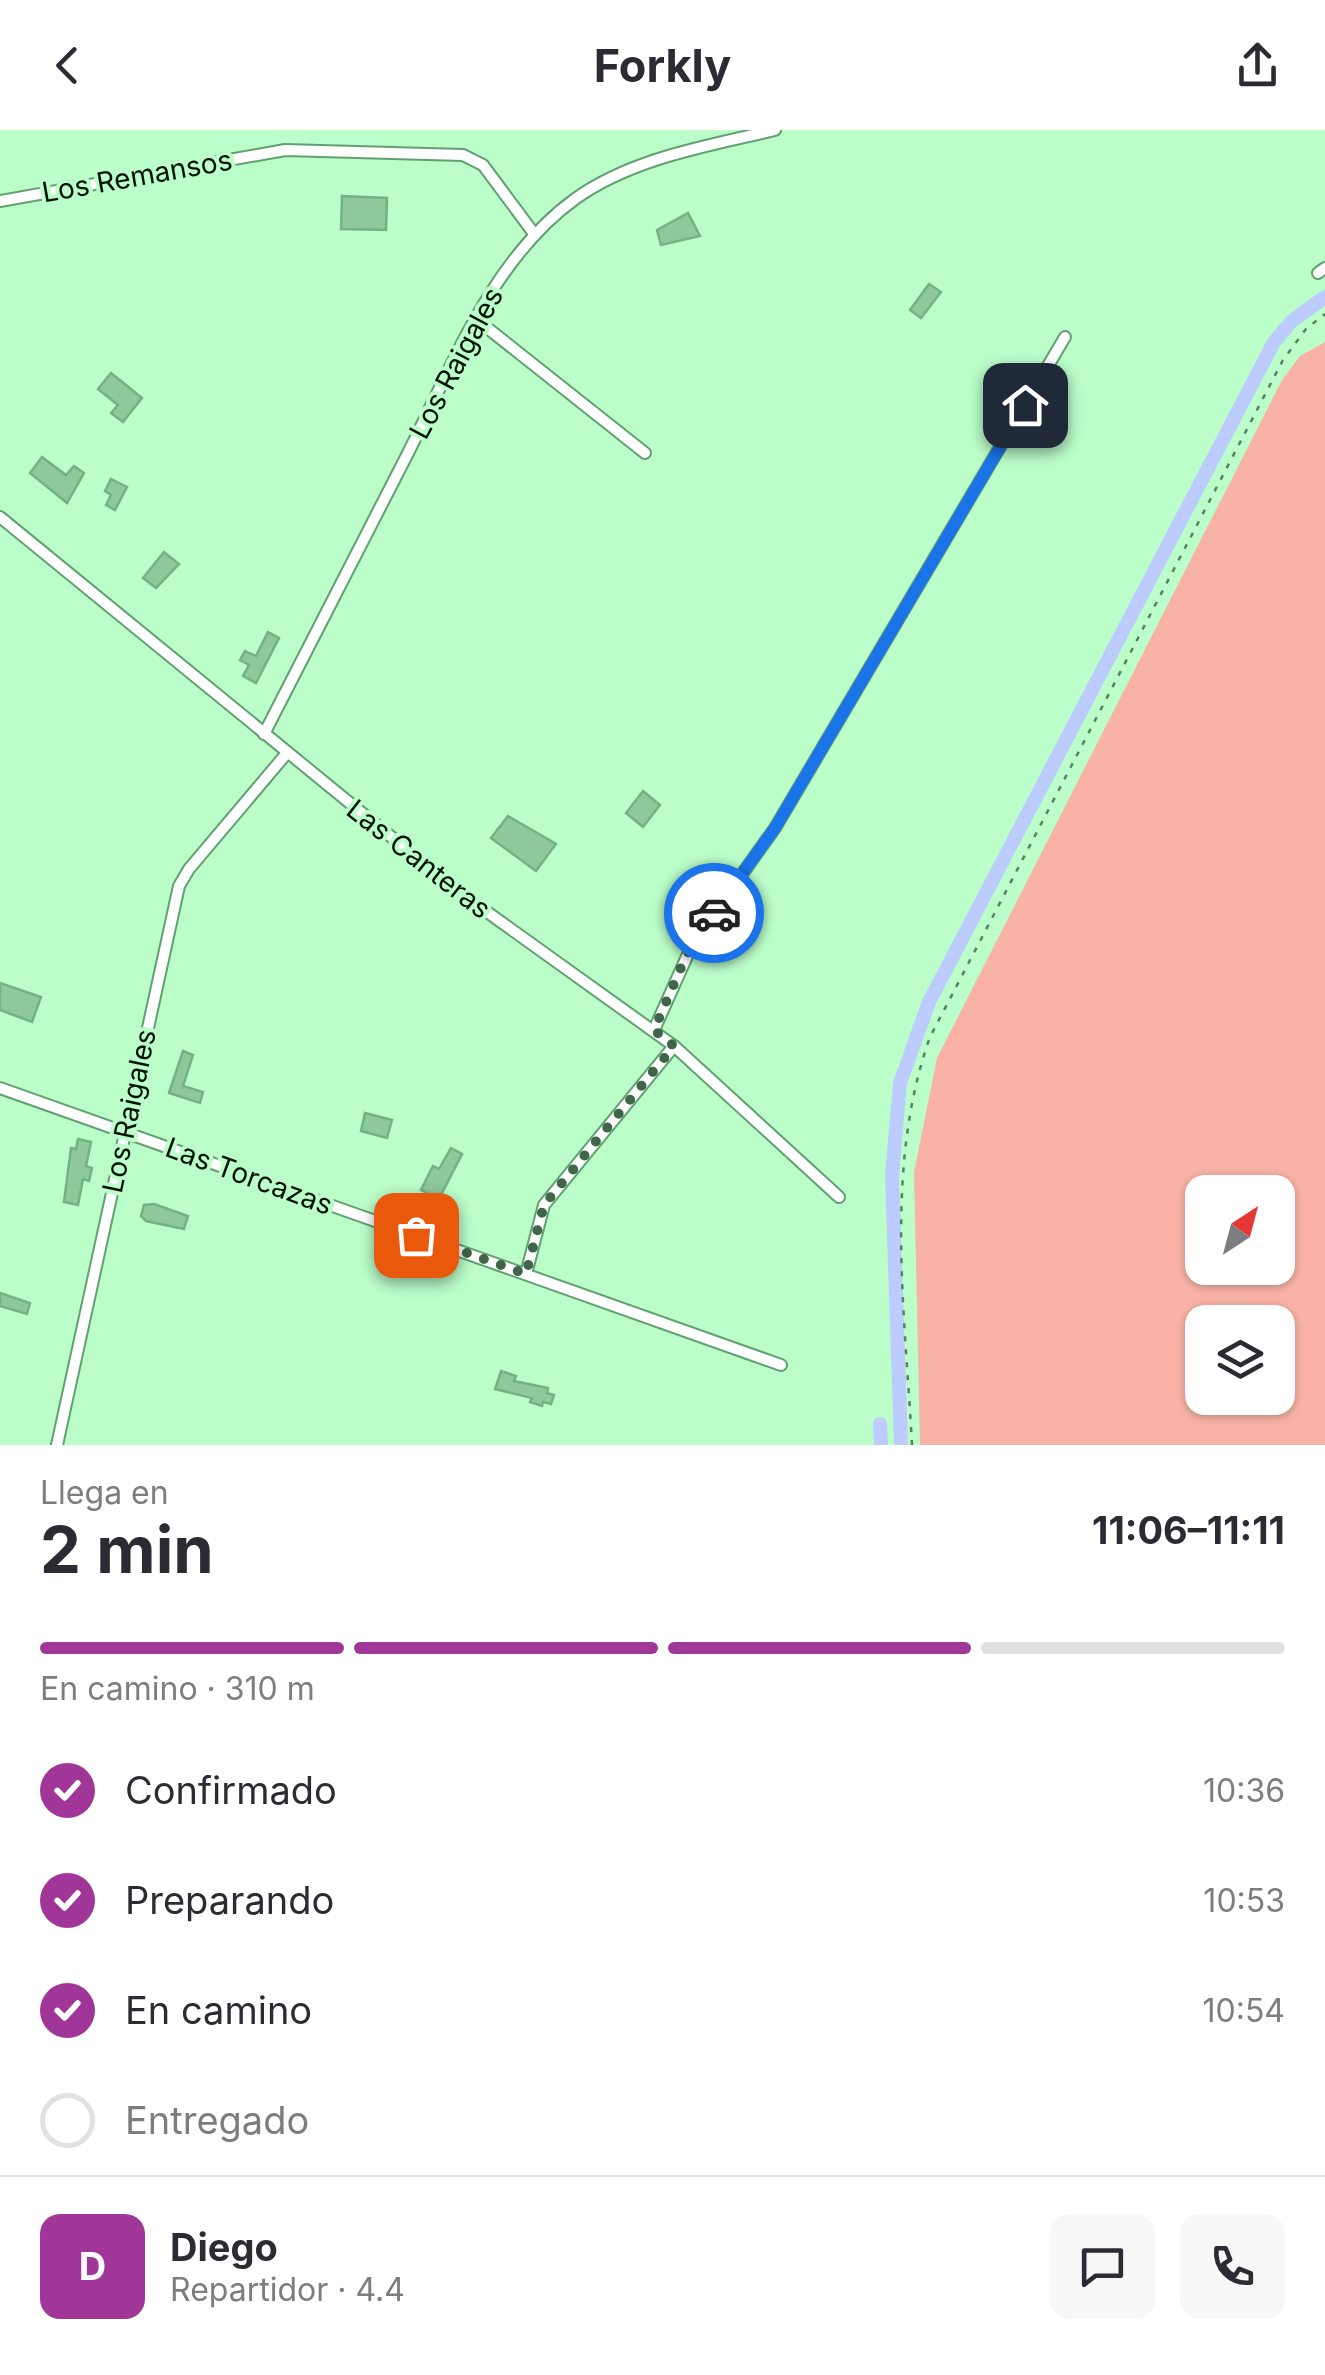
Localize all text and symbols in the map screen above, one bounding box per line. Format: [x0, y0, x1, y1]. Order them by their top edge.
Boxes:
icon: back [40, 38, 95, 93]
text: Forkly [594, 38, 731, 93]
icon: share [1230, 38, 1285, 93]
street label: Los Remansos [39, 143, 235, 209]
street label: Los Raigales [402, 282, 510, 444]
pin [983, 363, 1068, 448]
icon: home [998, 378, 1053, 433]
street label: Las Canteras [340, 792, 498, 926]
courier [664, 863, 764, 963]
icon: car [687, 886, 742, 941]
street label: Los Raigales [95, 1026, 163, 1196]
street label: Las Torcazas [161, 1130, 337, 1222]
north arrow [1185, 1175, 1295, 1285]
map controls [1185, 1175, 1295, 1415]
pin [374, 1193, 459, 1278]
icon: bag [389, 1208, 444, 1263]
button: layers [1185, 1305, 1295, 1415]
text: Llega en [40, 1473, 169, 1512]
text: 11:06–11:11 [1092, 1507, 1285, 1553]
text: 2 min [40, 1510, 214, 1589]
text: En camino · 310 m [40, 1669, 315, 1708]
icon: check [40, 1763, 95, 1818]
text: Confirmado [125, 1767, 337, 1813]
text: 10:36 [1203, 1771, 1285, 1810]
icon: check [40, 1873, 95, 1928]
text: Preparando [125, 1877, 334, 1923]
text: 10:53 [1203, 1881, 1285, 1920]
icon: check [40, 1983, 95, 2038]
text: En camino [125, 1987, 312, 2033]
text: 10:54 [1202, 1991, 1285, 2030]
text: Entregado [125, 2097, 309, 2143]
button: chat [1050, 2214, 1155, 2319]
button: phone [1180, 2214, 1285, 2319]
text: Diego [170, 2224, 278, 2270]
text: D [79, 2243, 106, 2289]
text: Repartidor · 4.4 [170, 2270, 405, 2309]

